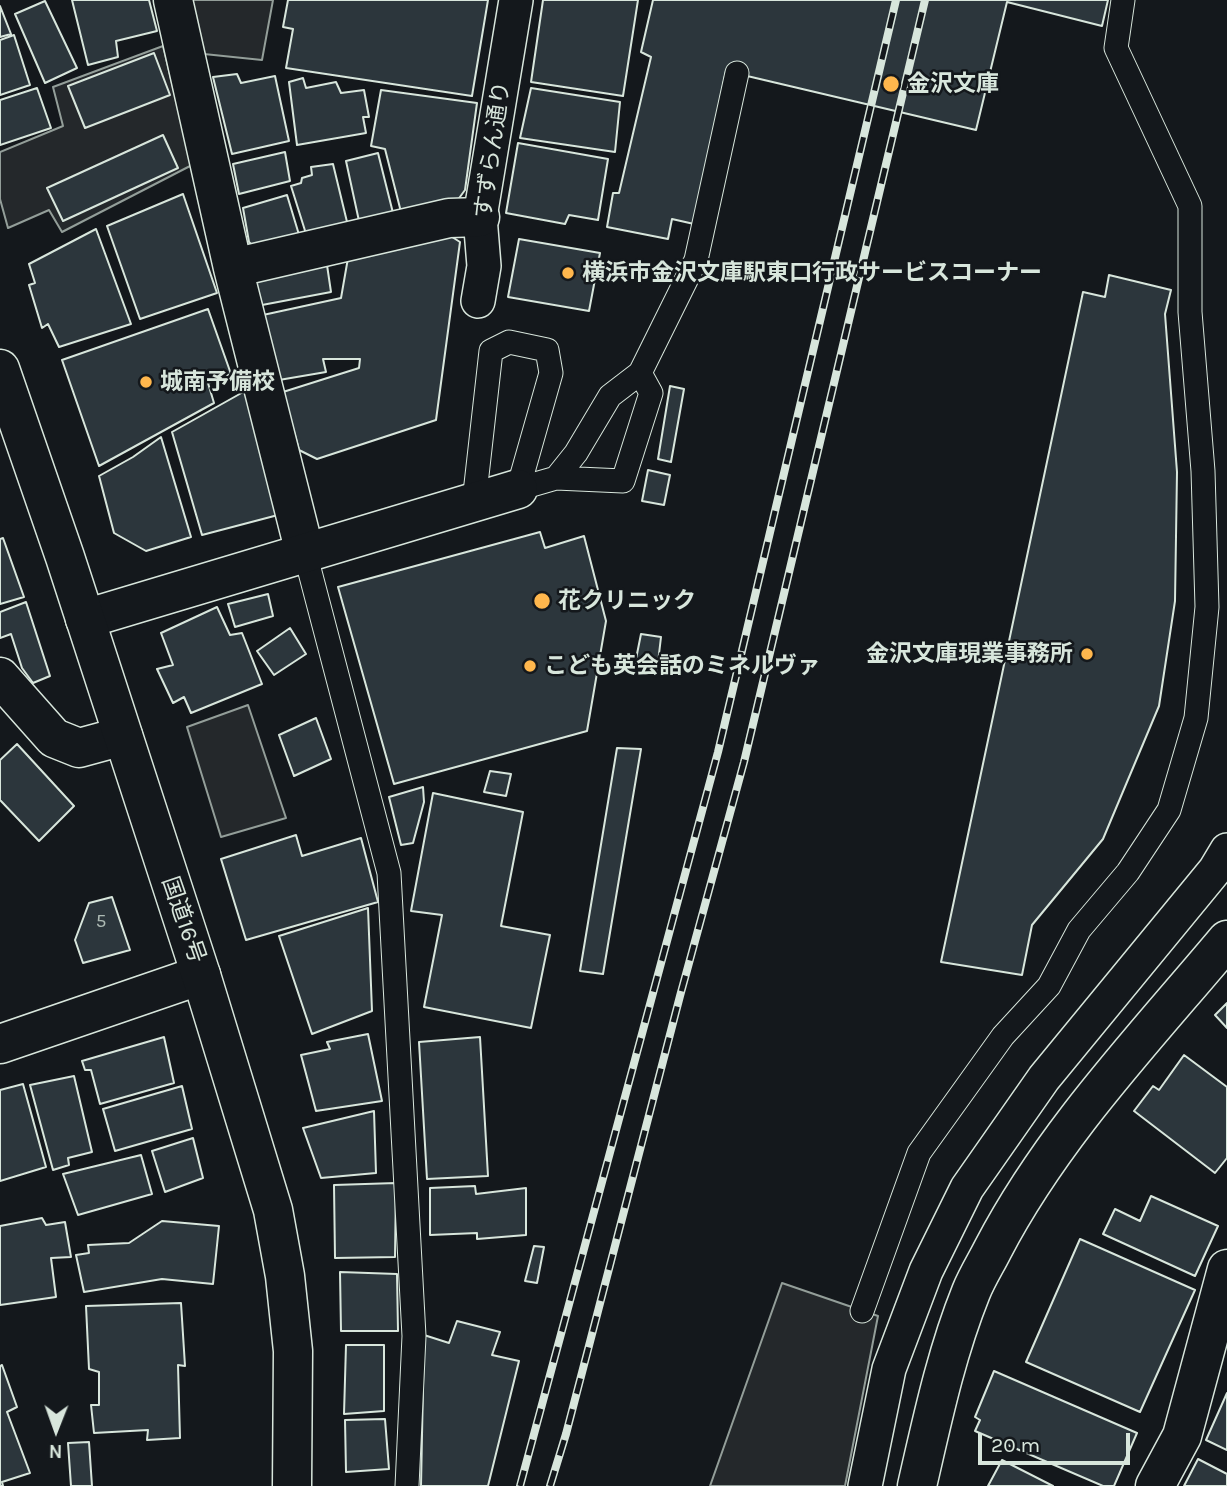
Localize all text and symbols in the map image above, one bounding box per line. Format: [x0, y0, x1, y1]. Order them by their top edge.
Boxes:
place label: 金沢文庫 [907, 70, 999, 98]
marker: 金沢文庫 [881, 74, 901, 94]
street label: すずらん通り [470, 80, 516, 220]
place label: 横浜市金沢文庫駅東口行政サービスコーナー [582, 259, 1042, 287]
marker: 横浜市金沢文庫駅東口行政サービスコーナー [560, 265, 576, 281]
place label: 城南予備校 [160, 368, 275, 396]
marker: 城南予備校 [138, 374, 154, 390]
place label: 花クリニック [558, 587, 696, 615]
marker: 花クリニック [532, 591, 552, 611]
place label: 金沢文庫現業事務所 [866, 640, 1073, 668]
marker: 金沢文庫現業事務所 [1079, 646, 1095, 662]
place label: こども英会話のミネルヴァ [544, 652, 820, 680]
marker: こども英会話のミネルヴァ [522, 658, 538, 674]
street label: 国道16号 [155, 873, 211, 967]
house number: 5 [96, 911, 106, 933]
north arrow [21, 1395, 91, 1465]
scale bar [982, 1420, 1134, 1464]
text: 20 m [991, 1433, 1040, 1457]
text: N [49, 1440, 63, 1462]

